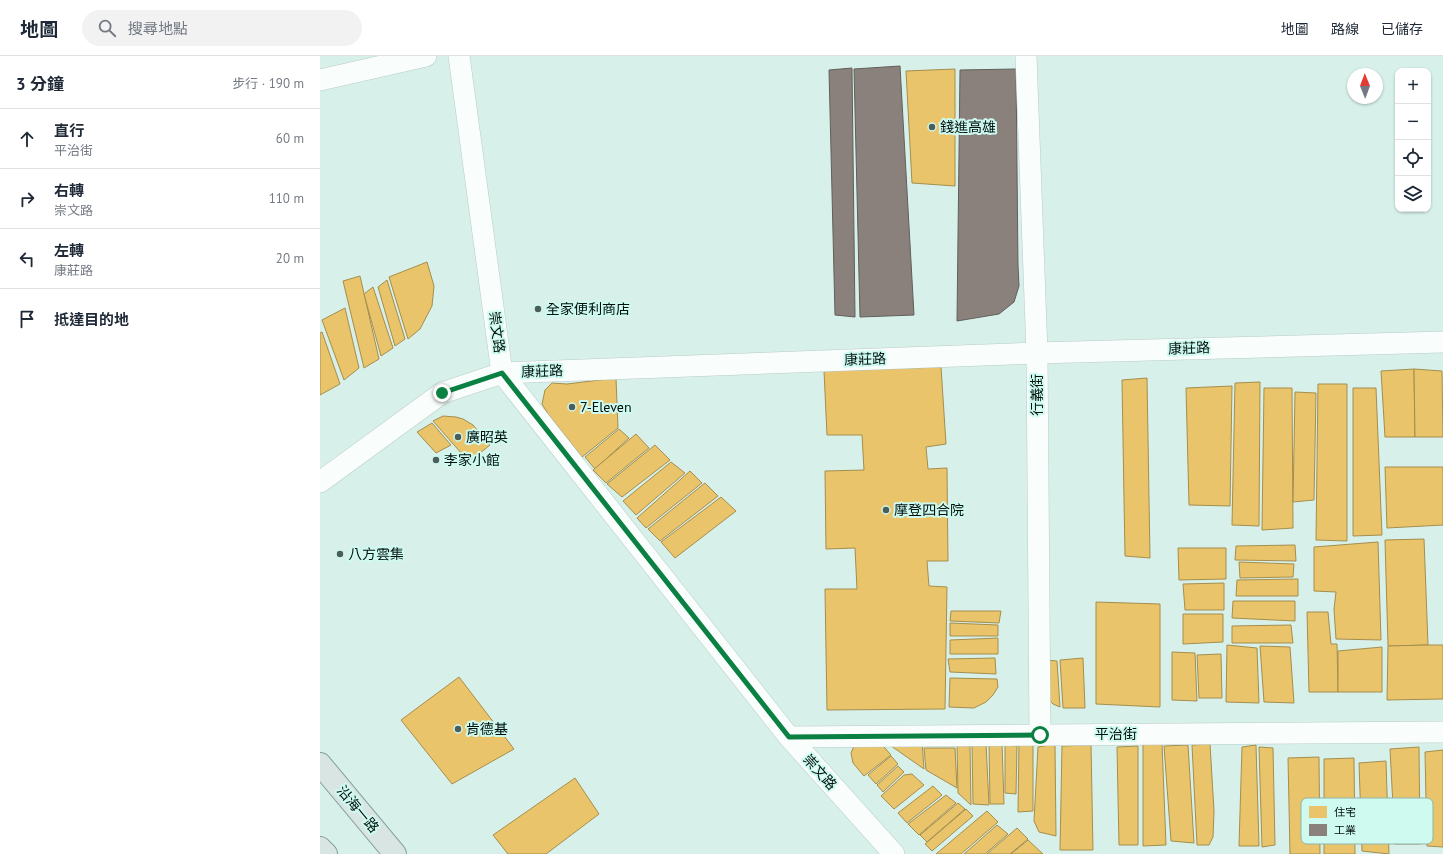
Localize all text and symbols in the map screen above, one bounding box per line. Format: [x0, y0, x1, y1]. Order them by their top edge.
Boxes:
search box [82, 10, 362, 46]
text: 地圖 [20, 17, 58, 41]
icon: search [96, 17, 118, 39]
text: 搜尋地點 [128, 19, 188, 38]
text: 地圖 [1281, 20, 1309, 38]
text: 路線 [1331, 20, 1359, 38]
text: 已儲存 [1381, 20, 1423, 38]
north arrow [1347, 68, 1383, 104]
map controls [1395, 68, 1431, 212]
button: + [1395, 68, 1431, 104]
text: 3 分鐘 [16, 73, 64, 95]
text: 步行 · 190 m [232, 75, 304, 92]
button: − [1395, 104, 1431, 140]
place label: 錢進高雄 [940, 118, 996, 136]
text: 直行 [54, 121, 84, 140]
marker: 錢進高雄 [927, 122, 937, 132]
icon: ahead [16, 128, 38, 150]
text: 60 m [276, 130, 304, 147]
button: locate [1395, 140, 1431, 176]
text: 平治街 [54, 142, 93, 159]
button: layers [1395, 176, 1431, 212]
text: 右轉 [54, 181, 84, 200]
icon: right [16, 188, 38, 210]
text: 110 m [269, 190, 304, 207]
text: 崇文路 [54, 202, 93, 219]
text: 左轉 [54, 241, 84, 260]
icon: left [16, 248, 38, 270]
text: 20 m [276, 250, 304, 267]
text: 康莊路 [54, 262, 93, 279]
place label: 全家便利商店 [546, 300, 630, 318]
marker: 全家便利商店 [533, 304, 543, 314]
icon: arrive [16, 308, 38, 330]
text: 抵達目的地 [54, 310, 129, 329]
street label: 崇文路 [485, 310, 509, 354]
street label: 康莊路 [1168, 338, 1210, 358]
street label: 康莊路 [844, 349, 886, 369]
street label: 康莊路 [521, 361, 563, 381]
street label: 行義街 [1028, 374, 1046, 416]
route end [433, 384, 451, 402]
place label: 7-Eleven [580, 398, 632, 416]
marker: 7-Eleven [567, 402, 577, 412]
place label: 廣昭英 [466, 428, 508, 446]
marker: 廣昭英 [453, 432, 463, 442]
place label: 李家小館 [444, 451, 500, 469]
marker: 李家小館 [431, 455, 441, 465]
place label: 摩登四合院 [894, 501, 964, 519]
marker: 摩登四合院 [881, 505, 891, 515]
place label: 八方雲集 [348, 545, 404, 563]
marker: 八方雲集 [335, 549, 345, 559]
place label: 肯德基 [466, 720, 508, 738]
marker: 肯德基 [453, 724, 463, 734]
street label: 平治街 [1095, 725, 1137, 743]
route start [1031, 726, 1049, 744]
street label: 崇文路 [799, 750, 841, 794]
street label: 沿海一路 [333, 782, 383, 836]
legend [1301, 798, 1433, 844]
text: 住宅 [1334, 805, 1356, 819]
text: 工業 [1334, 823, 1356, 837]

